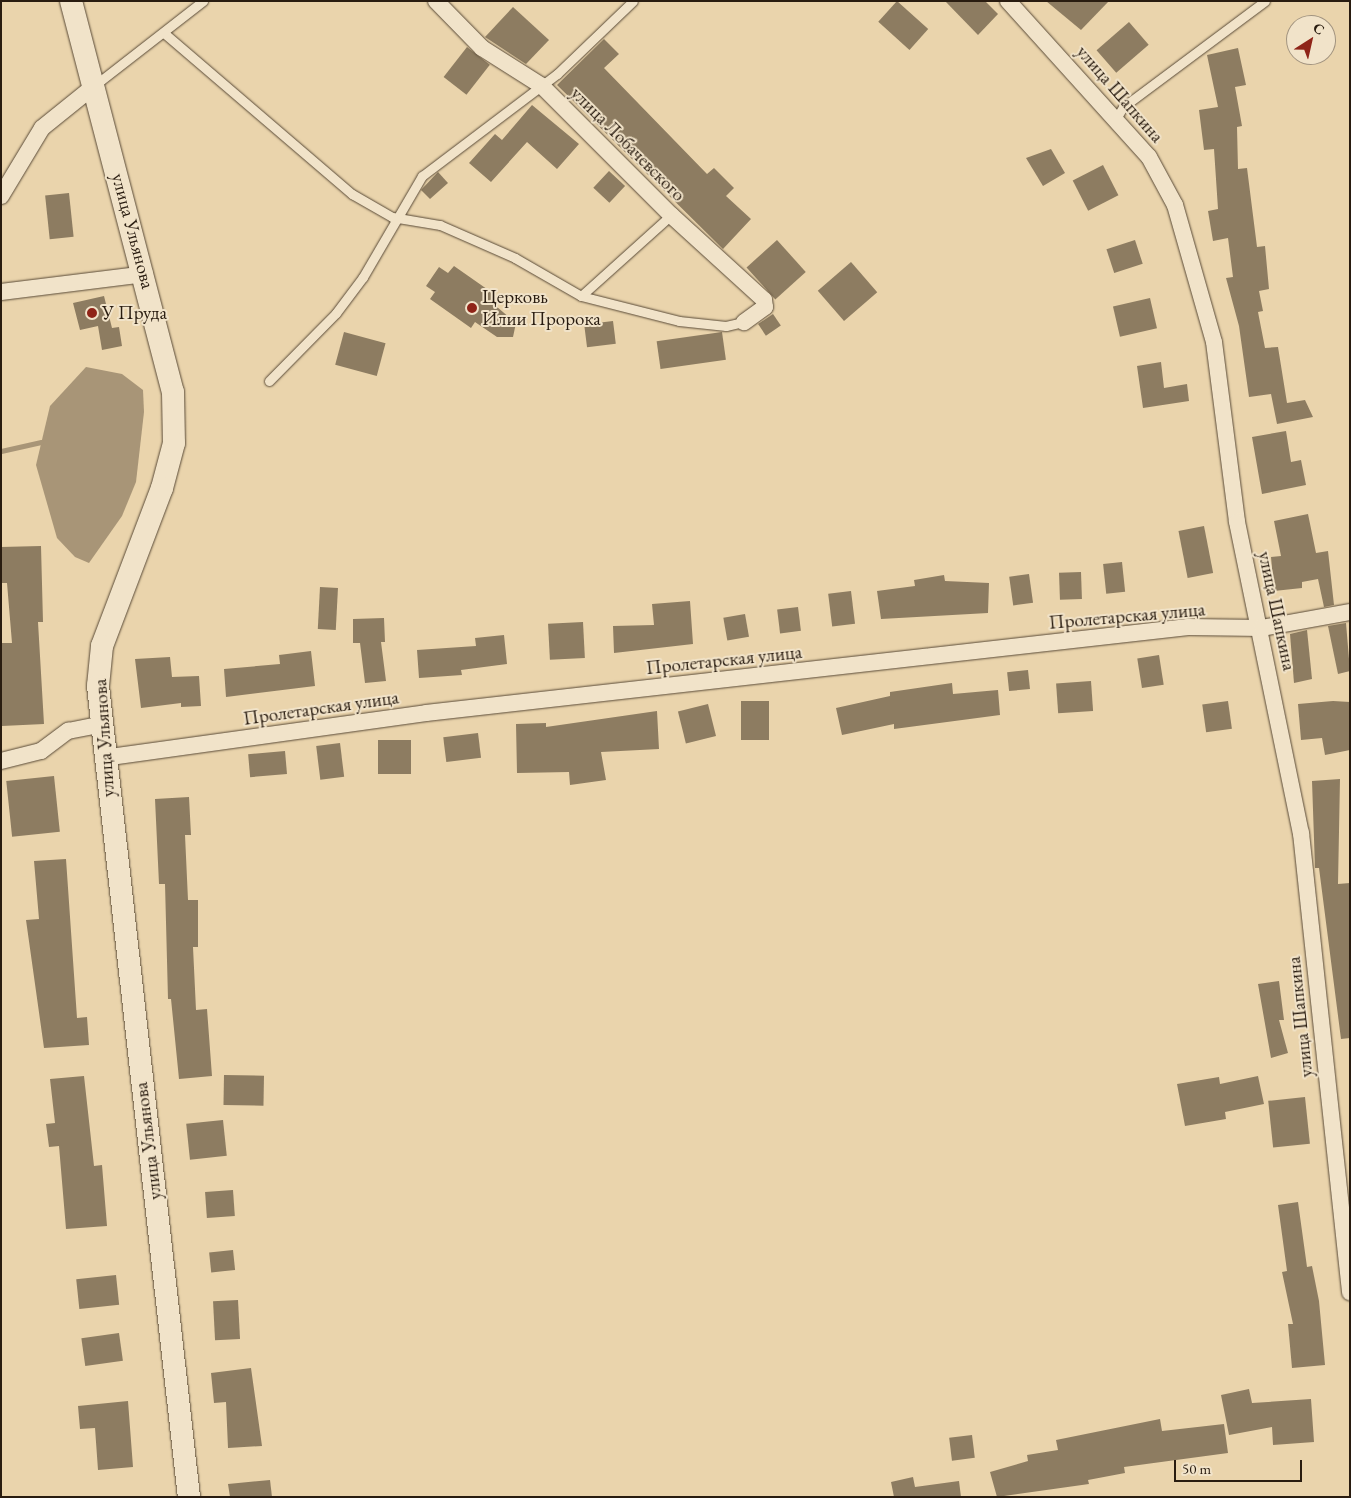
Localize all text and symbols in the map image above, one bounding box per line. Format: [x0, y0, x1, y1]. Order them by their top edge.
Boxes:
north arrow [1286, 15, 1336, 65]
text: С [1310, 18, 1328, 39]
street label: улица Шапкина [1072, 41, 1168, 147]
street label: улица Лобачевского [566, 82, 690, 206]
street label: улица Ульянова [107, 171, 159, 291]
place label: Церковь Илии Пророка [482, 286, 601, 330]
place label: У Пруда [102, 302, 167, 324]
marker: Церковь Илии Пророка [466, 302, 478, 314]
marker: У Пруда [86, 307, 98, 319]
street label: улица Шапкина [1253, 549, 1301, 673]
street label: Пролетарская улица [1048, 598, 1206, 634]
street label: Пролетарская улица [645, 640, 803, 680]
street label: улица Ульянова [88, 678, 120, 798]
street label: Пролетарская улица [242, 686, 400, 730]
street label: улица Шапкина [1282, 955, 1318, 1079]
street label: улица Ульянова [129, 1081, 167, 1201]
scale bar [1176, 1450, 1304, 1482]
text: 50 m [1182, 1459, 1211, 1478]

